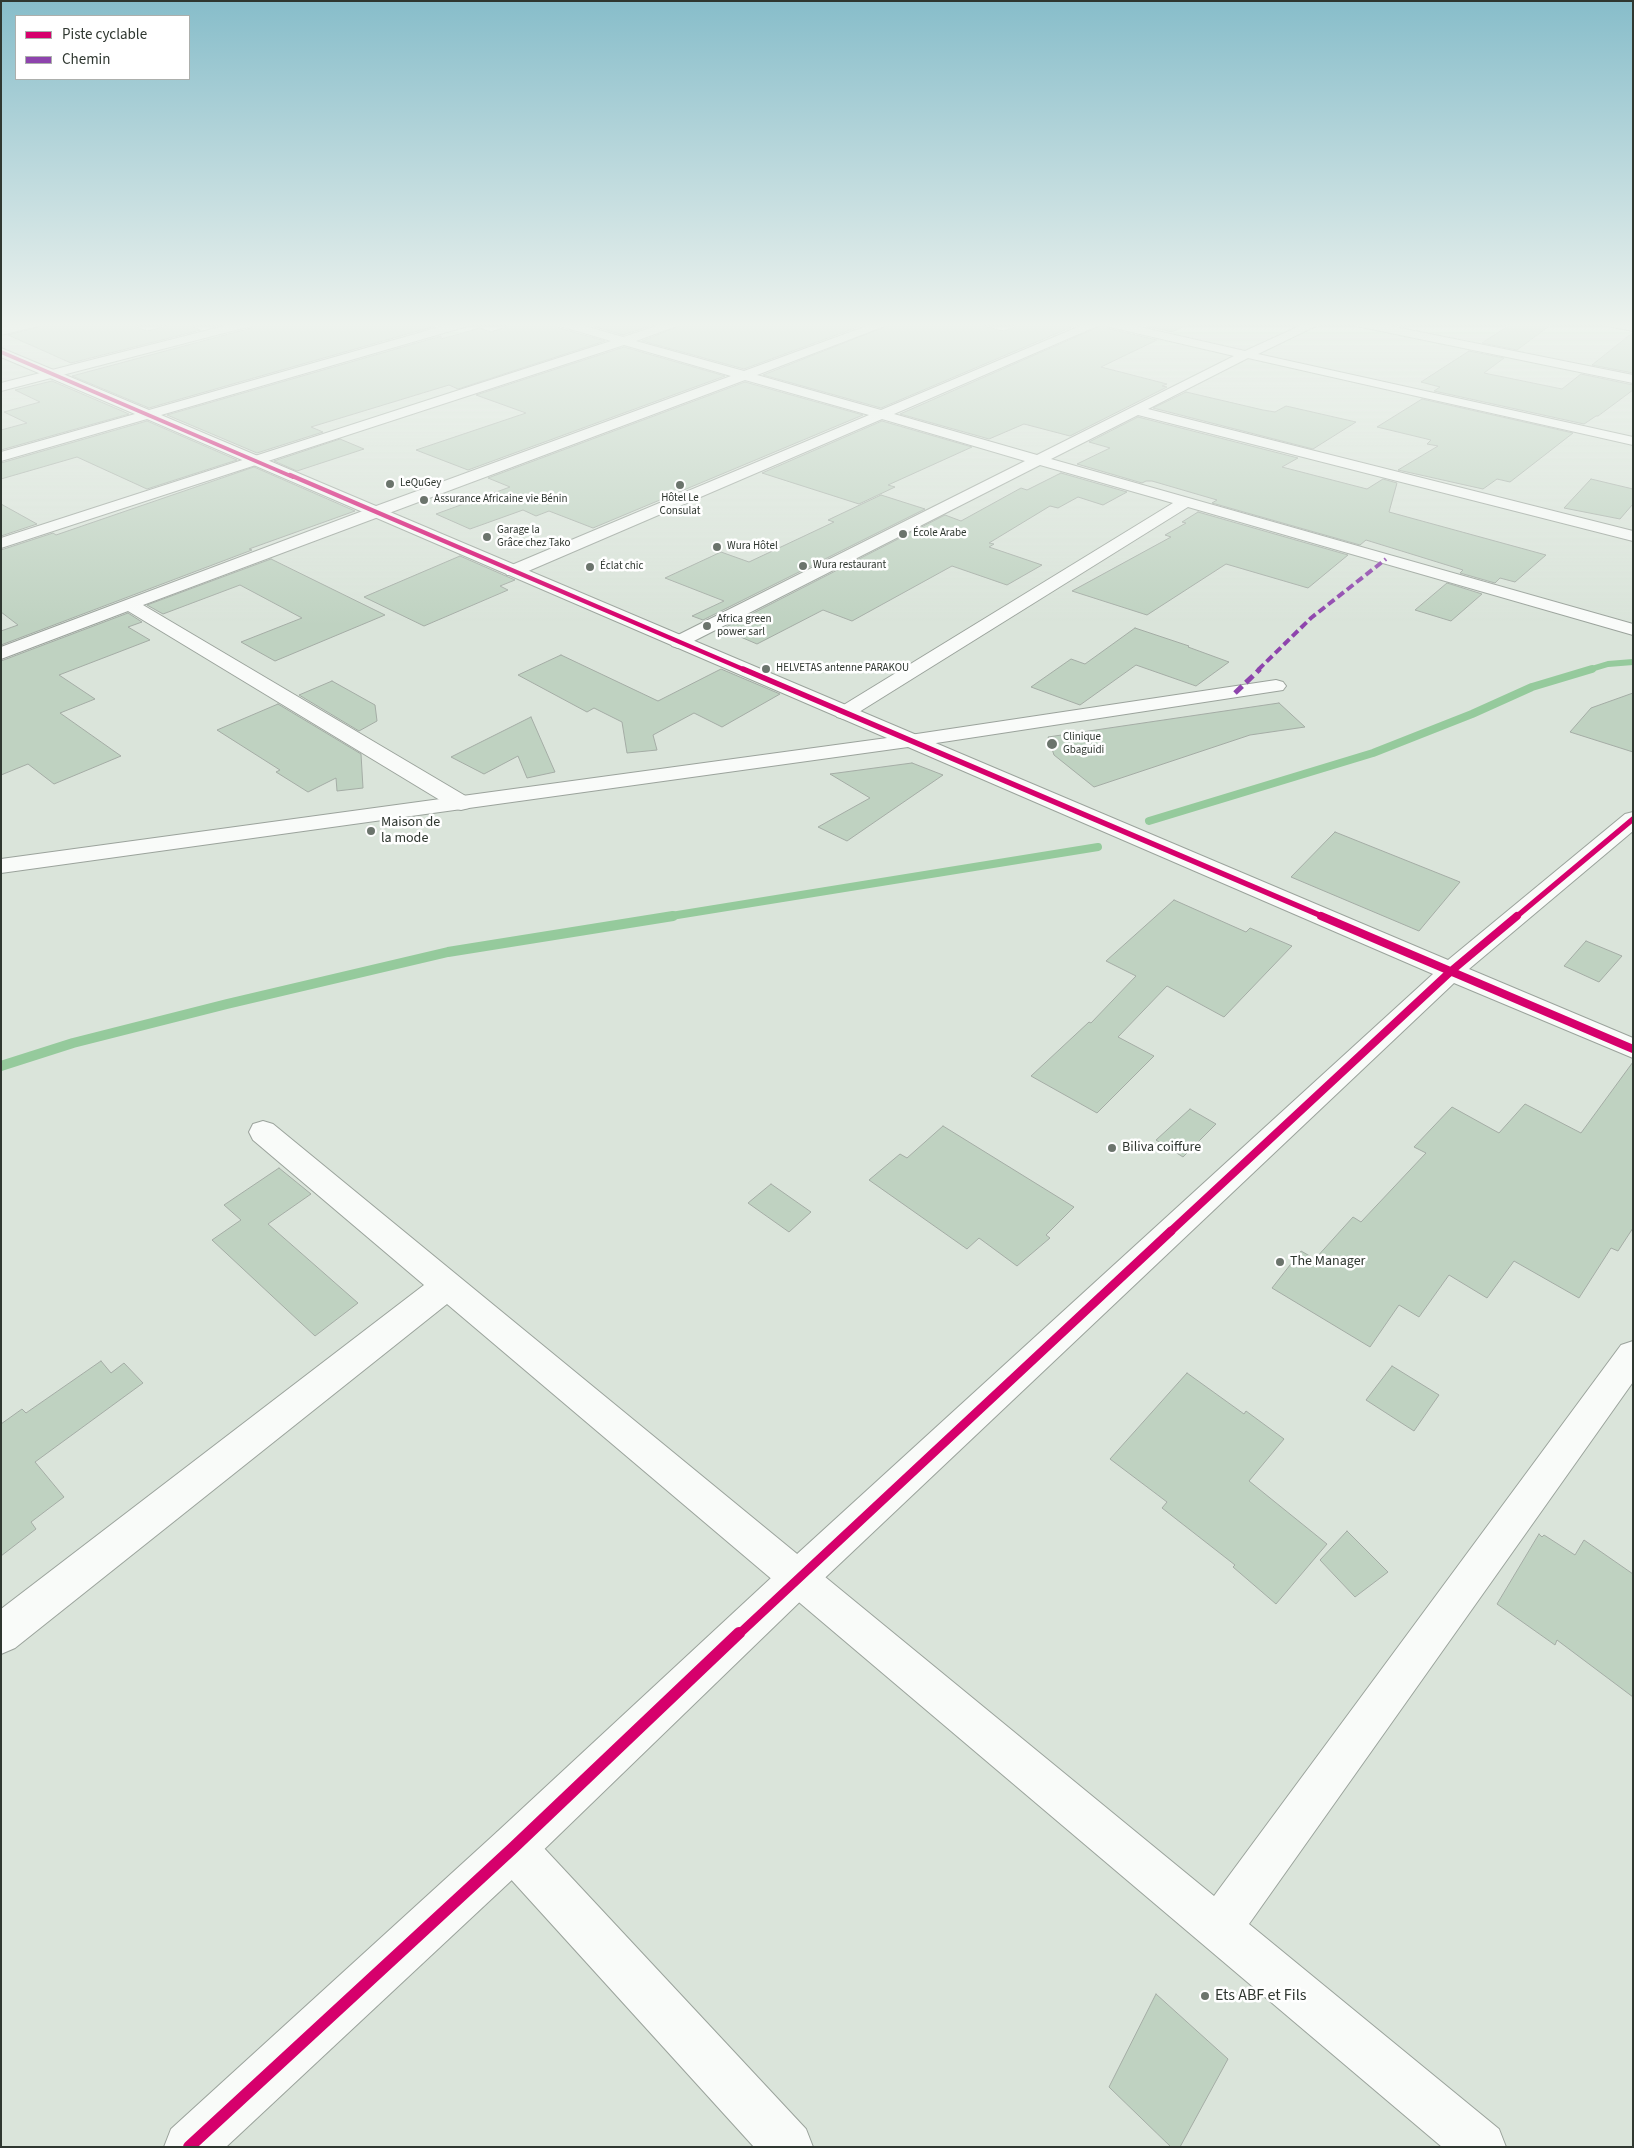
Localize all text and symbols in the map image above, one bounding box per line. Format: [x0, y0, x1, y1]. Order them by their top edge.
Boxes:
legend [15, 15, 190, 80]
text: Piste cyclable [62, 24, 147, 45]
text: Chemin [62, 49, 111, 70]
place label: LeQuGey [400, 477, 441, 491]
marker: LeQuGey [384, 478, 396, 490]
marker: Hôtel Le Consulat [674, 479, 686, 491]
place label: Hôtel Le Consulat [660, 492, 700, 518]
place label: Assurance Africaine vie Bénin [434, 493, 568, 507]
marker: Assurance Africaine vie Bénin [418, 494, 430, 506]
place label: Garage la Grâce chez Tako [497, 524, 571, 550]
place label: École Arabe [913, 527, 967, 541]
marker: École Arabe [897, 528, 909, 540]
marker: Garage la Grâce chez Tako [481, 531, 493, 543]
place label: Wura Hôtel [727, 540, 778, 554]
marker: Wura Hôtel [711, 541, 723, 553]
place label: Wura restaurant [813, 559, 886, 573]
place label: Éclat chic [600, 560, 644, 574]
marker: Wura restaurant [797, 560, 809, 572]
marker: Éclat chic [584, 561, 596, 573]
place label: Africa green power sarl [717, 613, 771, 639]
marker: Africa green power sarl [701, 620, 713, 632]
place label: HELVETAS antenne PARAKOU [776, 662, 909, 676]
marker: HELVETAS antenne PARAKOU [760, 663, 772, 675]
place label: Clinique Gbaguidi [1063, 731, 1104, 757]
marker: Clinique Gbaguidi [1045, 737, 1059, 751]
place label: Maison de la mode [381, 815, 440, 848]
marker: Maison de la mode [365, 825, 377, 837]
place label: Biliva coiffure [1122, 1140, 1201, 1156]
marker: Biliva coiffure [1106, 1142, 1118, 1154]
place label: The Manager [1290, 1254, 1365, 1270]
marker: The Manager [1274, 1256, 1286, 1268]
place label: Ets ABF et Fils [1215, 1986, 1306, 2006]
marker: Ets ABF et Fils [1199, 1990, 1211, 2002]

